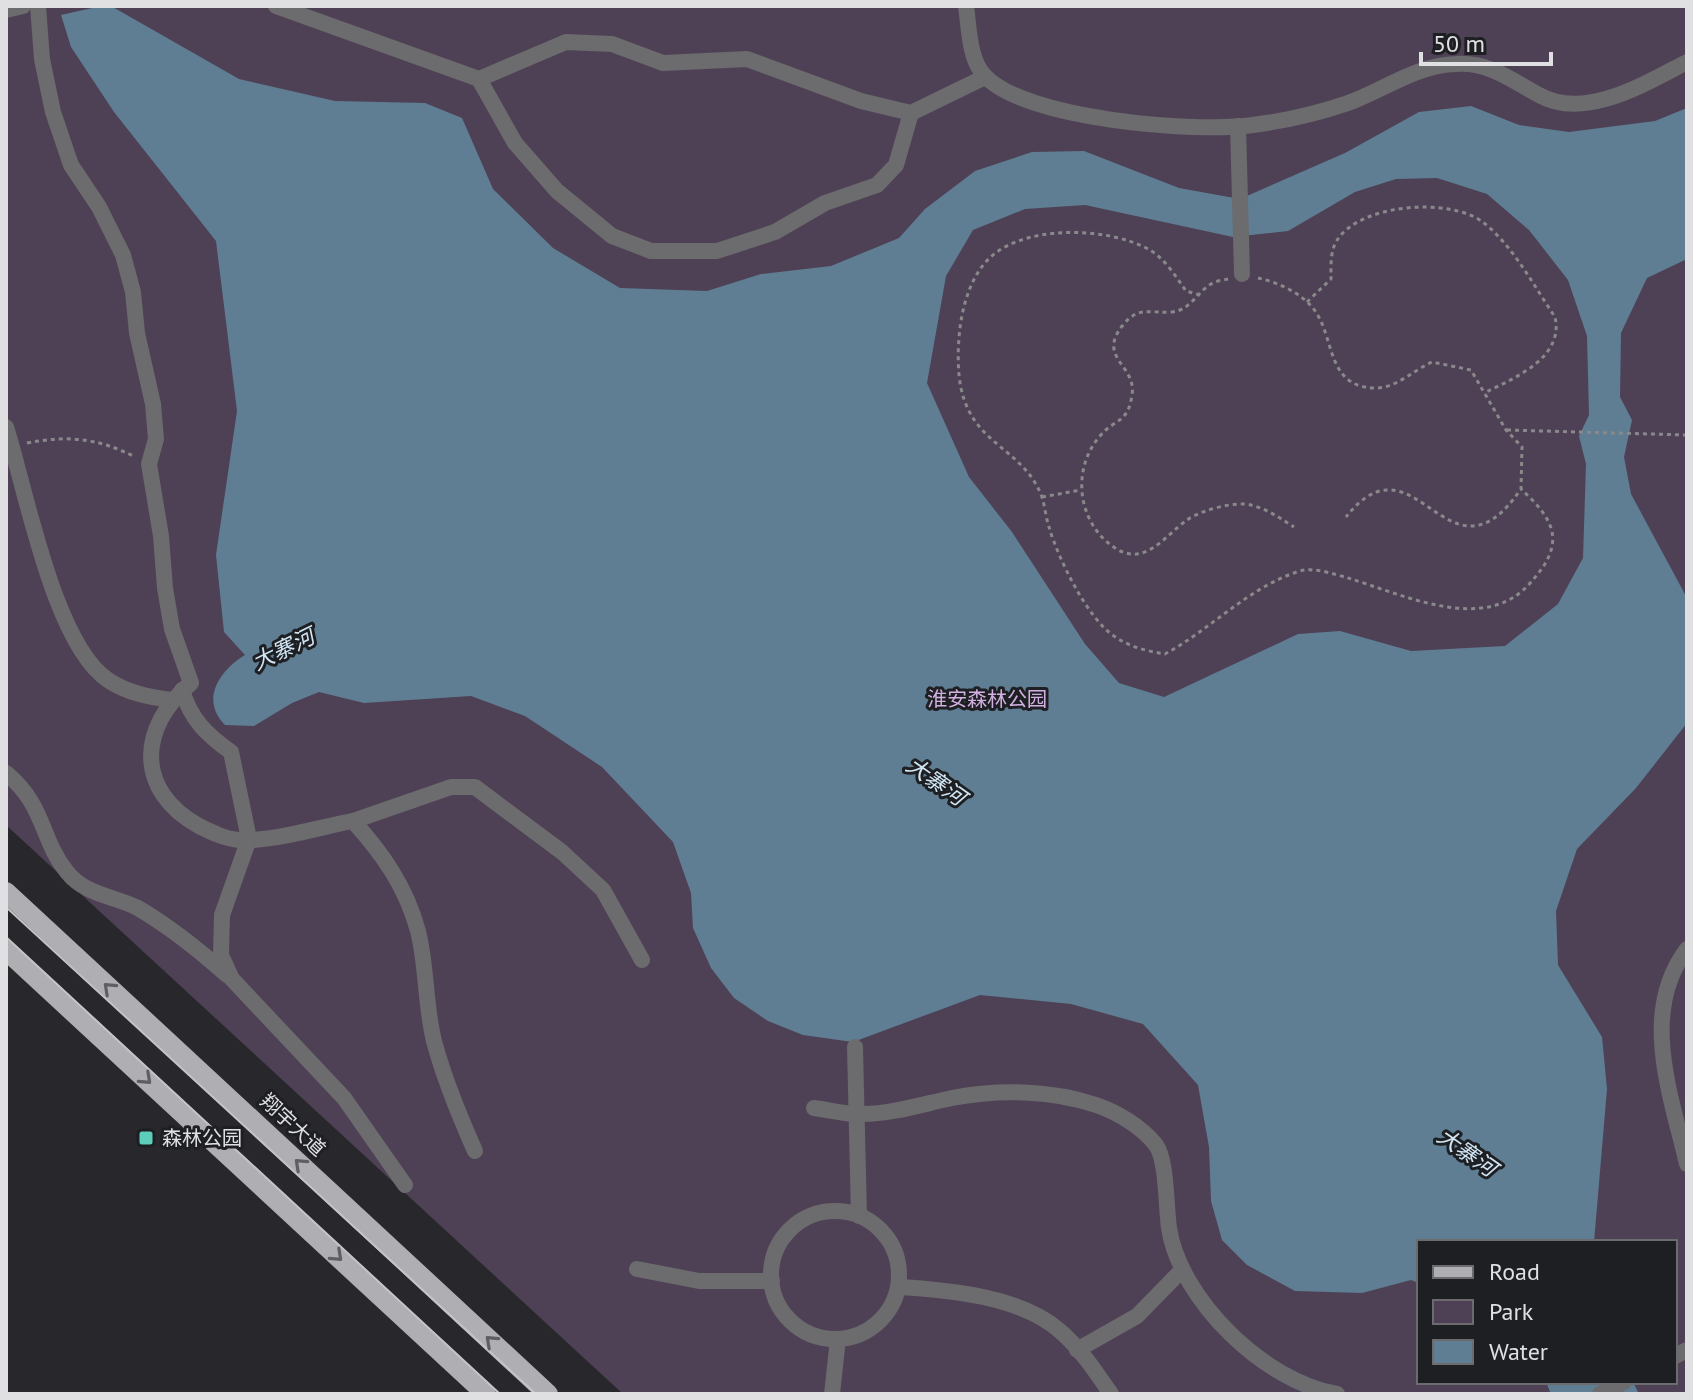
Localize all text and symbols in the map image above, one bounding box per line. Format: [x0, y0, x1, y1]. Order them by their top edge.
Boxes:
scale bar [1421, 16, 1551, 66]
text: 50 m [1433, 28, 1485, 59]
water label: 大寨河 [247, 620, 322, 676]
park label: 淮安森林公园 [927, 686, 1047, 712]
water label: 大寨河 [901, 751, 974, 814]
one-way arrow [104, 983, 119, 997]
one-way arrow [136, 1070, 151, 1084]
street label: 翔宇大道 [255, 1088, 331, 1162]
water label: 大寨河 [1432, 1122, 1505, 1185]
place label: 森林公园 [162, 1125, 242, 1151]
marker: 森林公园 [137, 1129, 155, 1147]
one-way arrow [295, 1159, 309, 1174]
legend [1417, 1240, 1677, 1384]
one-way arrow [327, 1246, 342, 1260]
text: Road [1489, 1256, 1540, 1287]
text: Park [1489, 1296, 1534, 1327]
one-way arrow [486, 1336, 500, 1350]
text: Water [1489, 1336, 1548, 1367]

